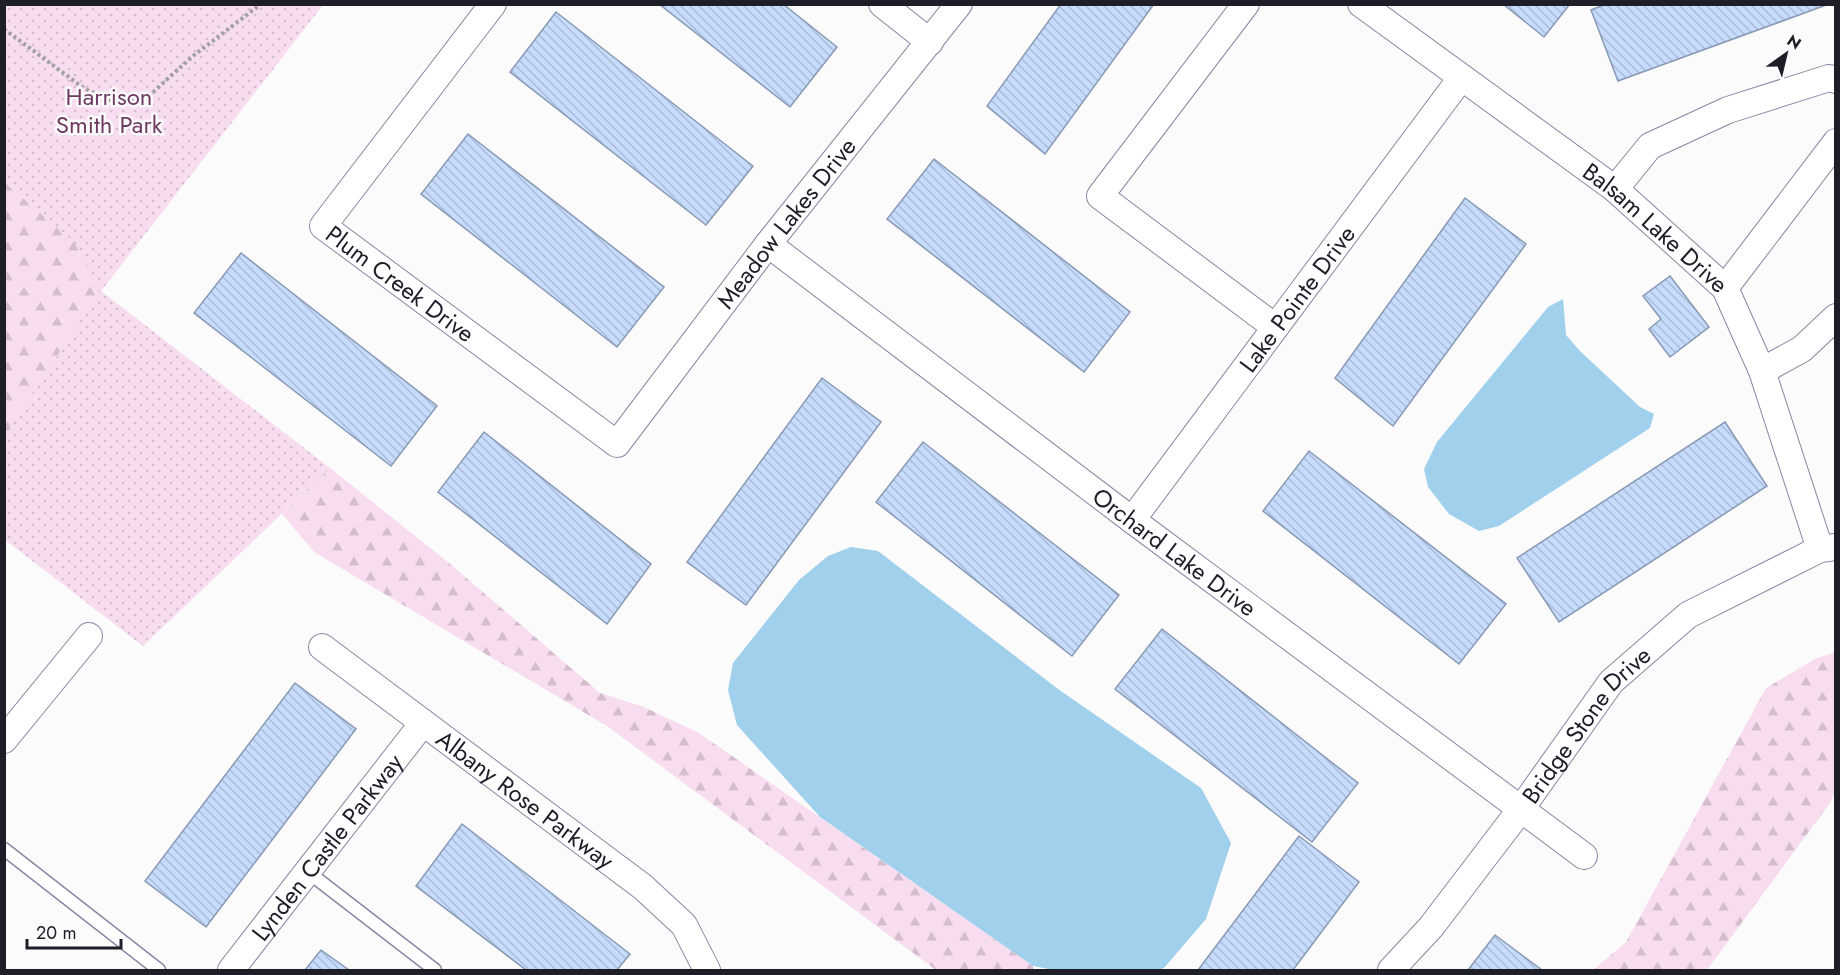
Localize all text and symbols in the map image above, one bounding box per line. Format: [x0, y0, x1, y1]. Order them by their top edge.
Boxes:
north arrow [1756, 24, 1816, 84]
text: N [1782, 29, 1806, 55]
park label: Harrison Smith Park [56, 79, 163, 142]
street label: Meadow Lakes Drive [708, 130, 864, 316]
street label: Balsam Lake Drive [1576, 154, 1736, 301]
street label: Plum Creek Drive [319, 217, 482, 350]
street label: Lake Pointe Drive [1230, 218, 1363, 379]
street label: Orchard Lake Drive [1085, 479, 1264, 625]
street label: Bridge Stone Drive [1513, 638, 1658, 810]
street label: Albany Rose Parkway [429, 721, 622, 877]
street label: Lynden Castle Parkway [243, 745, 411, 948]
scale bar [27, 912, 122, 950]
text: 20 m [36, 920, 76, 946]

